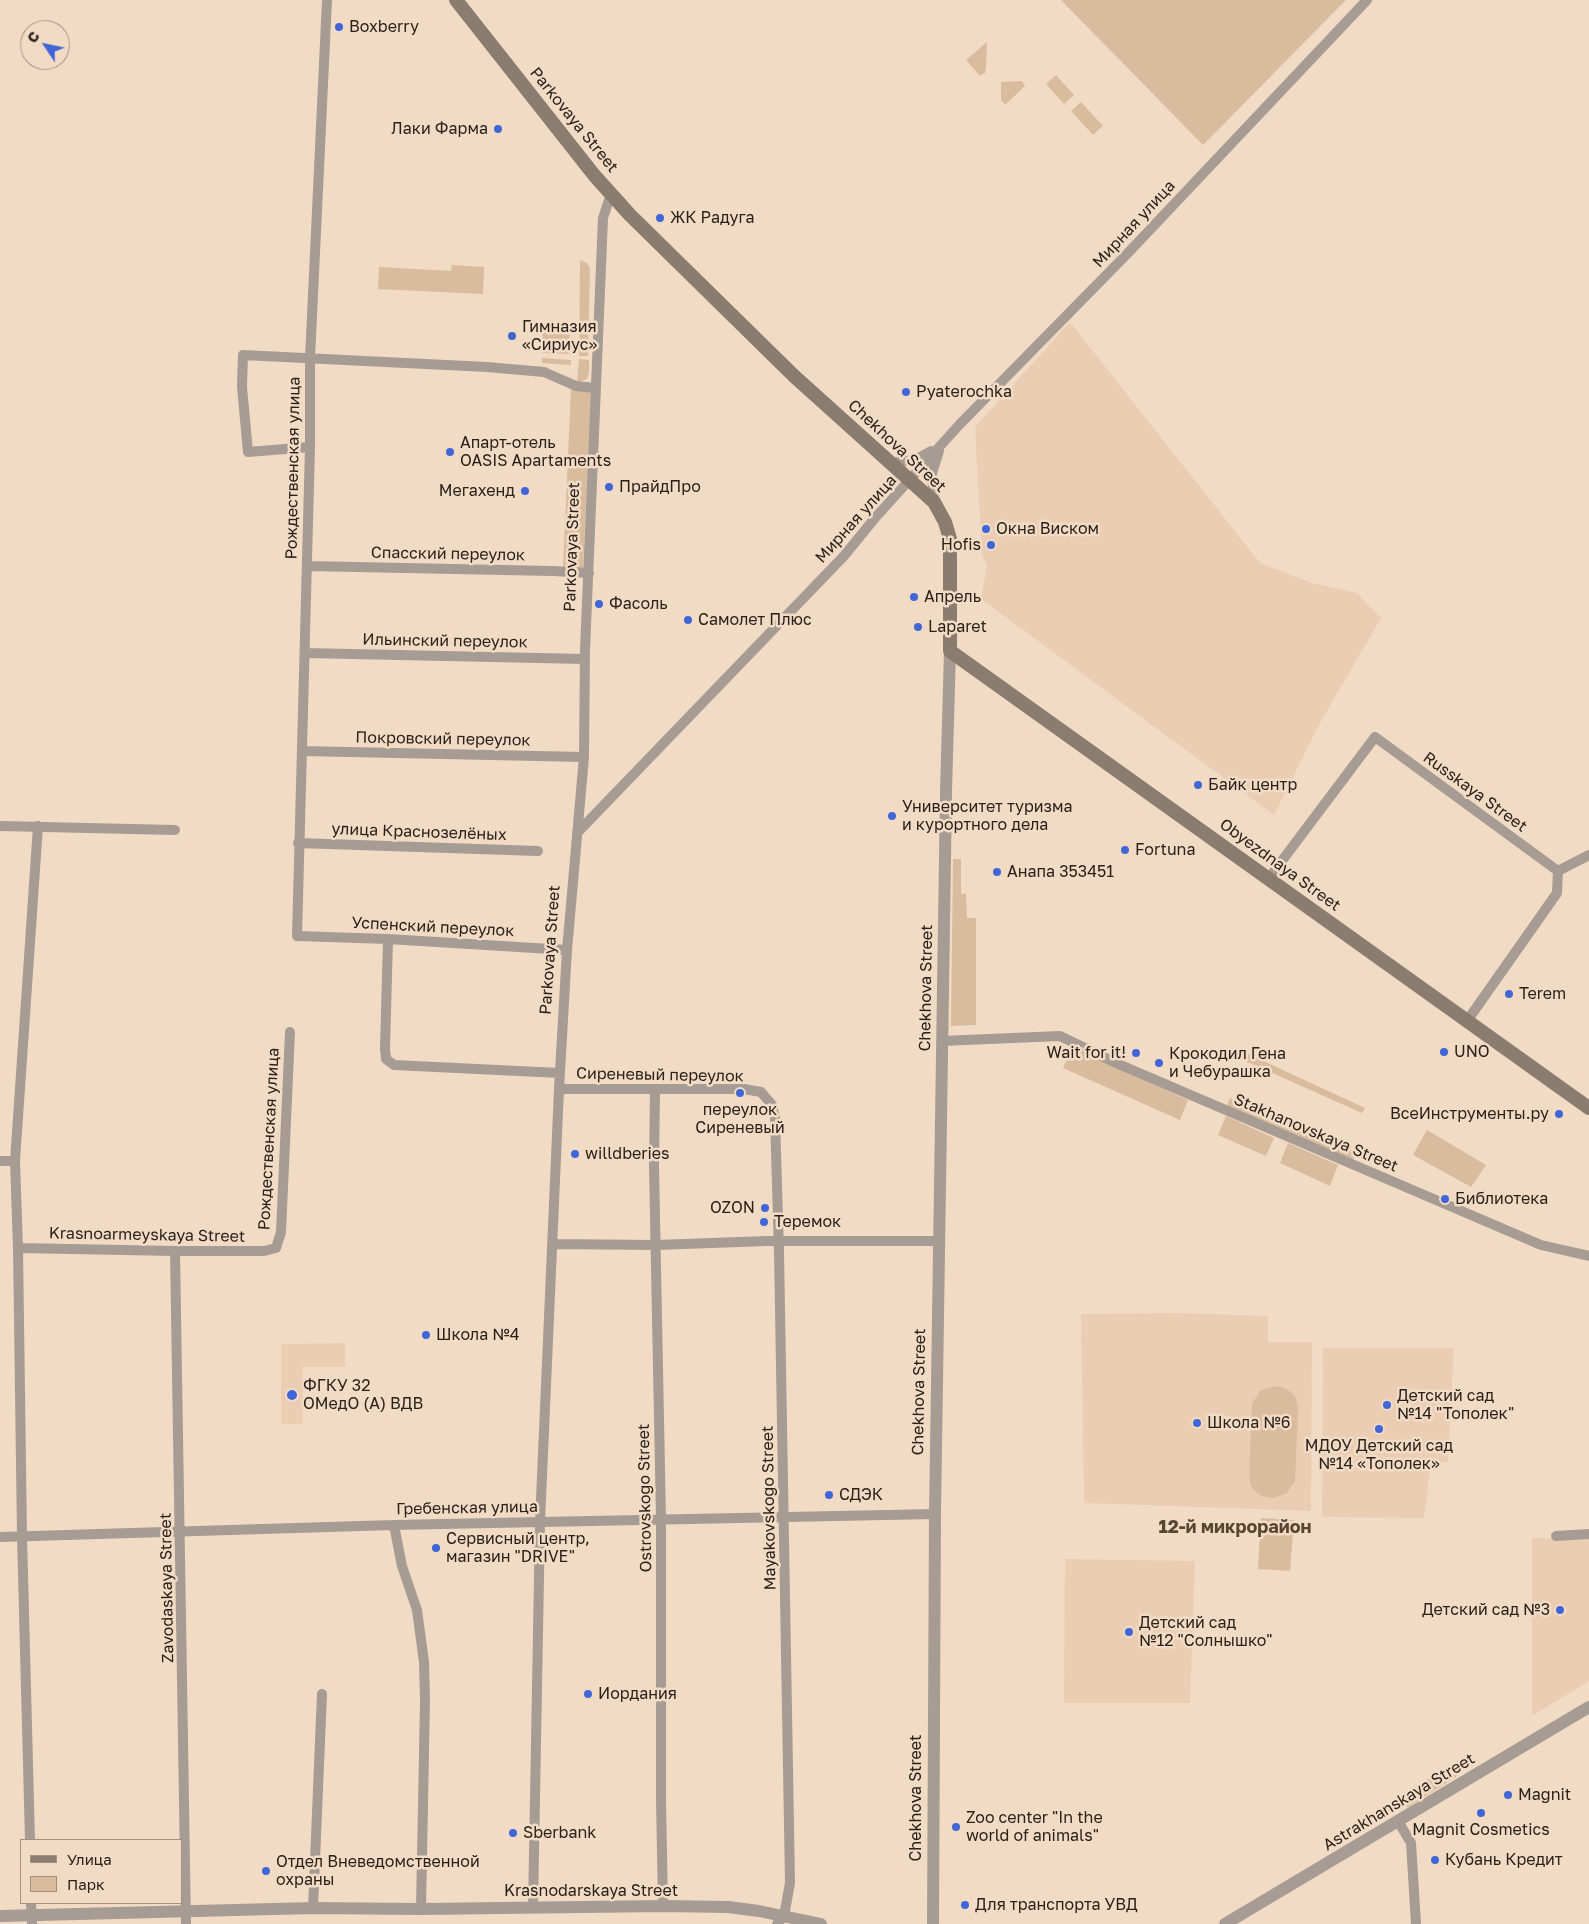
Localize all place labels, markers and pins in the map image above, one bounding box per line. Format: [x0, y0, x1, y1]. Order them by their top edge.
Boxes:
place label: Boxberry [349, 17, 419, 37]
marker: Boxberry [333, 21, 345, 33]
place label: Лаки Фарма [391, 119, 488, 139]
marker: Лаки Фарма [492, 123, 504, 135]
place label: ЖК Радуга [670, 208, 755, 228]
marker: ЖК Радуга [654, 212, 666, 224]
place label: Гимназия «Сириус» [522, 317, 597, 355]
marker: Гимназия «Сириус» [506, 330, 518, 342]
place label: Pyaterochka [916, 382, 1012, 402]
marker: Pyaterochka [900, 386, 912, 398]
place label: Апарт-отель OASIS Apartaments [460, 433, 611, 471]
marker: Апарт-отель OASIS Apartaments [444, 446, 456, 458]
place label: ПрайдПро [619, 477, 701, 497]
place label: Мегахенд [439, 481, 515, 501]
marker: ПрайдПро [603, 481, 615, 493]
marker: Мегахенд [519, 485, 531, 497]
place label: Окна Виском [996, 519, 1099, 539]
marker: Окна Виском [980, 523, 992, 535]
place label: Hofis [941, 535, 981, 555]
marker: Hofis [985, 539, 997, 551]
place label: Апрель [924, 587, 981, 607]
marker: Апрель [908, 591, 920, 603]
place label: Фасоль [609, 594, 668, 614]
marker: Фасоль [593, 598, 605, 610]
place label: Самолет Плюс [698, 610, 812, 630]
marker: Самолет Плюс [682, 614, 694, 626]
place label: Laparet [928, 617, 987, 637]
marker: Laparet [912, 621, 924, 633]
place label: Байк центр [1208, 775, 1297, 795]
marker: Байк центр [1192, 779, 1204, 791]
place label: Университет туризма и курортного дела [902, 797, 1073, 835]
marker: Университет туризма и курортного дела [886, 810, 898, 822]
place label: Fortuna [1135, 840, 1195, 860]
marker: Fortuna [1119, 844, 1131, 856]
place label: Анапа 353451 [1007, 862, 1114, 882]
marker: Анапа 353451 [991, 866, 1003, 878]
place label: Terem [1519, 984, 1566, 1004]
marker: Terem [1503, 988, 1515, 1000]
place label: UNO [1454, 1042, 1490, 1062]
place label: Wait for it! [1047, 1043, 1126, 1063]
place label: Крокодил Гена и Чебурашка [1169, 1044, 1286, 1082]
marker: UNO [1438, 1046, 1450, 1058]
marker: Wait for it! [1130, 1047, 1142, 1059]
marker: Крокодил Гена и Чебурашка [1153, 1057, 1165, 1069]
marker: переулок Сиреневый [734, 1087, 746, 1099]
place label: переулок Сиреневый [695, 1100, 785, 1138]
place label: ВсеИнструменты.ру [1390, 1104, 1549, 1124]
marker: ВсеИнструменты.ру [1553, 1108, 1565, 1120]
place label: willdberies [585, 1144, 670, 1164]
marker: willdberies [569, 1148, 581, 1160]
place label: Библиотека [1455, 1189, 1548, 1209]
marker: Библиотека [1439, 1193, 1451, 1205]
place label: OZON [710, 1198, 755, 1218]
marker: OZON [759, 1202, 771, 1214]
place label: Теремок [774, 1212, 841, 1232]
marker: Теремок [758, 1216, 770, 1228]
place label: Школа №4 [436, 1325, 520, 1345]
marker: Школа №4 [420, 1329, 432, 1341]
place label: ФГКУ 32 ОМедО (А) ВДВ [303, 1376, 423, 1414]
place label: Детский сад №14 "Тополек" [1397, 1386, 1514, 1424]
marker: ФГКУ 32 ОМедО (А) ВДВ [285, 1388, 299, 1402]
marker: Детский сад №14 "Тополек" [1381, 1399, 1393, 1411]
place label: Школа №6 [1207, 1413, 1290, 1433]
marker: Школа №6 [1191, 1417, 1203, 1429]
marker: МДОУ Детский сад №14 «Тополек» [1373, 1423, 1385, 1435]
place label: МДОУ Детский сад №14 «Тополек» [1305, 1436, 1453, 1474]
place label: СДЭК [839, 1485, 883, 1505]
marker: СДЭК [823, 1489, 835, 1501]
place label: Сервисный центр, магазин "DRIVE" [446, 1529, 590, 1567]
marker: Сервисный центр, магазин "DRIVE" [430, 1542, 442, 1554]
place label: Детский сад №3 [1422, 1600, 1550, 1620]
marker: Детский сад №3 [1554, 1604, 1566, 1616]
place label: Детский сад №12 "Солнышко" [1139, 1613, 1272, 1651]
marker: Детский сад №12 "Солнышко" [1123, 1626, 1135, 1638]
place label: Иордания [598, 1684, 677, 1704]
marker: Иордания [582, 1688, 594, 1700]
place label: Magnit [1518, 1785, 1571, 1805]
marker: Magnit [1502, 1789, 1514, 1801]
marker: Magnit Cosmetics [1475, 1807, 1487, 1819]
place label: Zoo center "In the world of animals" [966, 1808, 1103, 1846]
place label: Magnit Cosmetics [1412, 1820, 1550, 1840]
marker: Zoo center "In the world of animals" [950, 1821, 962, 1833]
place label: Sberbank [523, 1823, 596, 1843]
marker: Sberbank [507, 1827, 519, 1839]
place label: Кубань Кредит [1445, 1850, 1563, 1870]
place label: Отдел Вневедомственной охраны [276, 1852, 480, 1890]
marker: Кубань Кредит [1429, 1854, 1441, 1866]
marker: Отдел Вневедомственной охраны [260, 1865, 272, 1877]
place label: Для транспорта УВД [975, 1895, 1138, 1915]
marker: Для транспорта УВД [959, 1899, 971, 1911]

